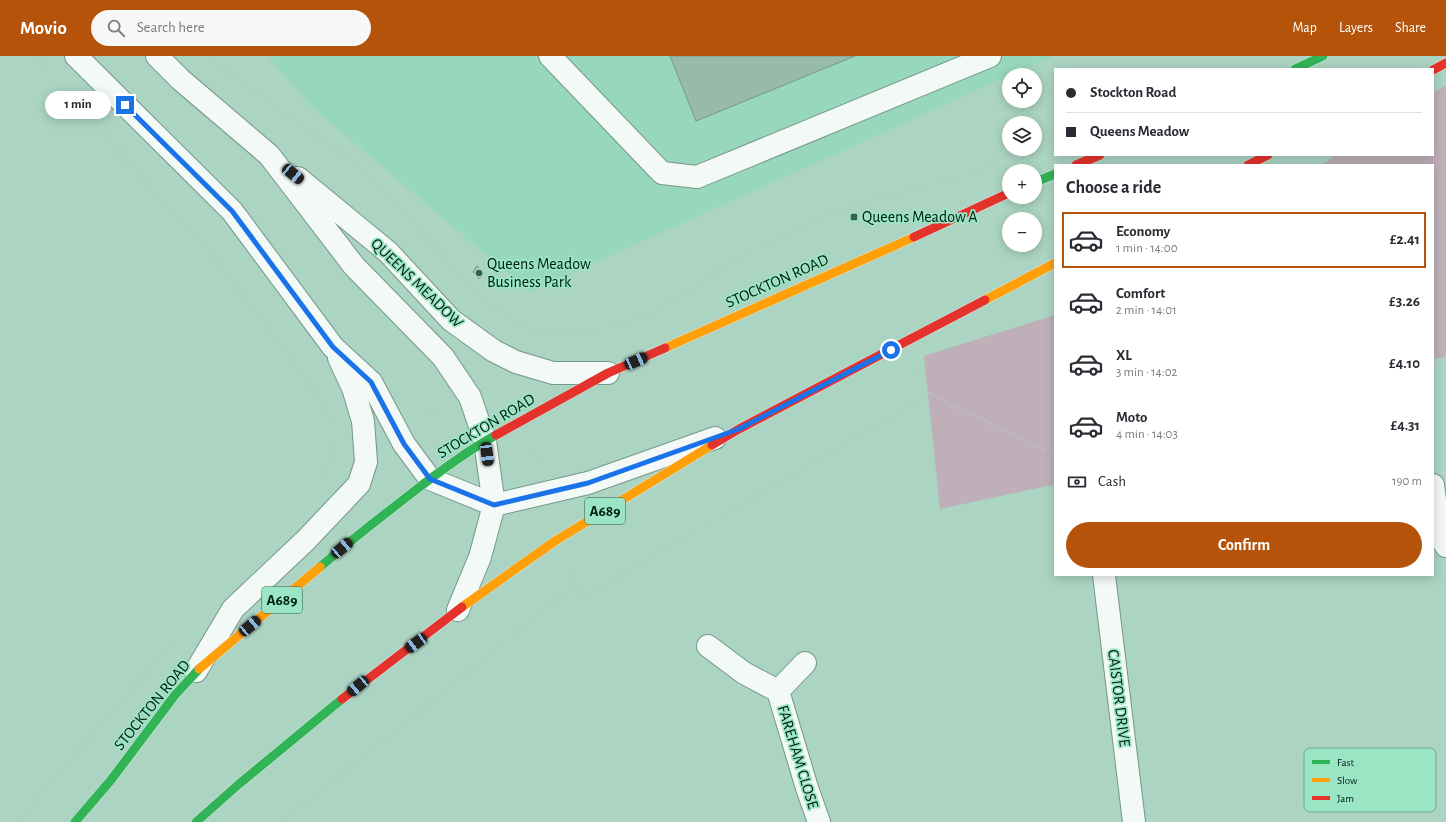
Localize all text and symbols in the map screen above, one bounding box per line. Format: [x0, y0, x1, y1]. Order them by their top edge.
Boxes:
search box [91, 10, 371, 46]
icon: search [105, 17, 127, 39]
text: Movio [20, 19, 67, 38]
text: Search here [137, 20, 205, 35]
text: Map [1292, 21, 1317, 35]
text: Layers [1339, 21, 1373, 35]
text: Share [1395, 21, 1426, 35]
map controls [1002, 68, 1042, 252]
button: locate [1002, 68, 1042, 108]
text: Stockton Road [1090, 85, 1176, 100]
callout: 1 min [45, 91, 111, 119]
route end [116, 96, 134, 114]
text: 1 min [64, 98, 92, 111]
button: layers [1002, 116, 1042, 156]
text: Queens Meadow [1090, 124, 1189, 139]
car [280, 162, 306, 186]
button: + [1002, 164, 1042, 204]
text: Choose a ride [1066, 179, 1161, 197]
place label: Queens Meadow A [862, 209, 978, 226]
marker: Queens Meadow A [849, 212, 859, 222]
button: − [1002, 212, 1042, 252]
icon: car [1068, 222, 1104, 258]
text: Economy [1116, 224, 1170, 239]
text: £2.41 [1390, 232, 1420, 247]
street label: QUEENS MEADOW [367, 235, 467, 332]
text: 1 min · 14:00 [1116, 242, 1178, 255]
street label: STOCKTON ROAD [723, 251, 831, 311]
place label: Queens Meadow Business Park [487, 256, 591, 290]
marker: Queens Meadow Business Park [474, 268, 484, 278]
icon: car [1068, 284, 1104, 320]
text: Comfort [1116, 286, 1165, 301]
text: £3.26 [1389, 294, 1420, 309]
text: 2 min · 14:01 [1116, 304, 1177, 317]
route start [882, 341, 900, 359]
icon: car [1068, 346, 1104, 382]
text: XL [1116, 348, 1132, 363]
car [623, 351, 649, 371]
text: £4.10 [1389, 356, 1420, 371]
text: 3 min · 14:02 [1116, 366, 1178, 379]
street label: STOCKTON ROAD [434, 391, 538, 461]
icon: car [1068, 408, 1104, 444]
text: Moto [1116, 410, 1148, 425]
text: £4.31 [1390, 418, 1420, 433]
text: 4 min · 14:03 [1116, 428, 1178, 441]
car [480, 441, 494, 467]
icon: cash [1066, 471, 1088, 493]
text: Cash [1098, 474, 1126, 489]
text: 190 m [1392, 475, 1422, 488]
road number: A689 [585, 498, 625, 524]
button: Confirm [1066, 522, 1422, 568]
car [329, 536, 355, 560]
road number: A689 [262, 587, 302, 613]
car [237, 614, 263, 638]
car [403, 631, 429, 655]
street label: CAISTOR DRIVE [1105, 648, 1133, 748]
street label: STOCKTON ROAD [111, 657, 193, 753]
car [345, 674, 371, 698]
street label: FAREHAM CLOSE [775, 703, 821, 811]
legend [1304, 748, 1436, 812]
text: Fast [1337, 757, 1355, 768]
text: Slow [1337, 775, 1358, 786]
text: Jam [1337, 793, 1354, 804]

